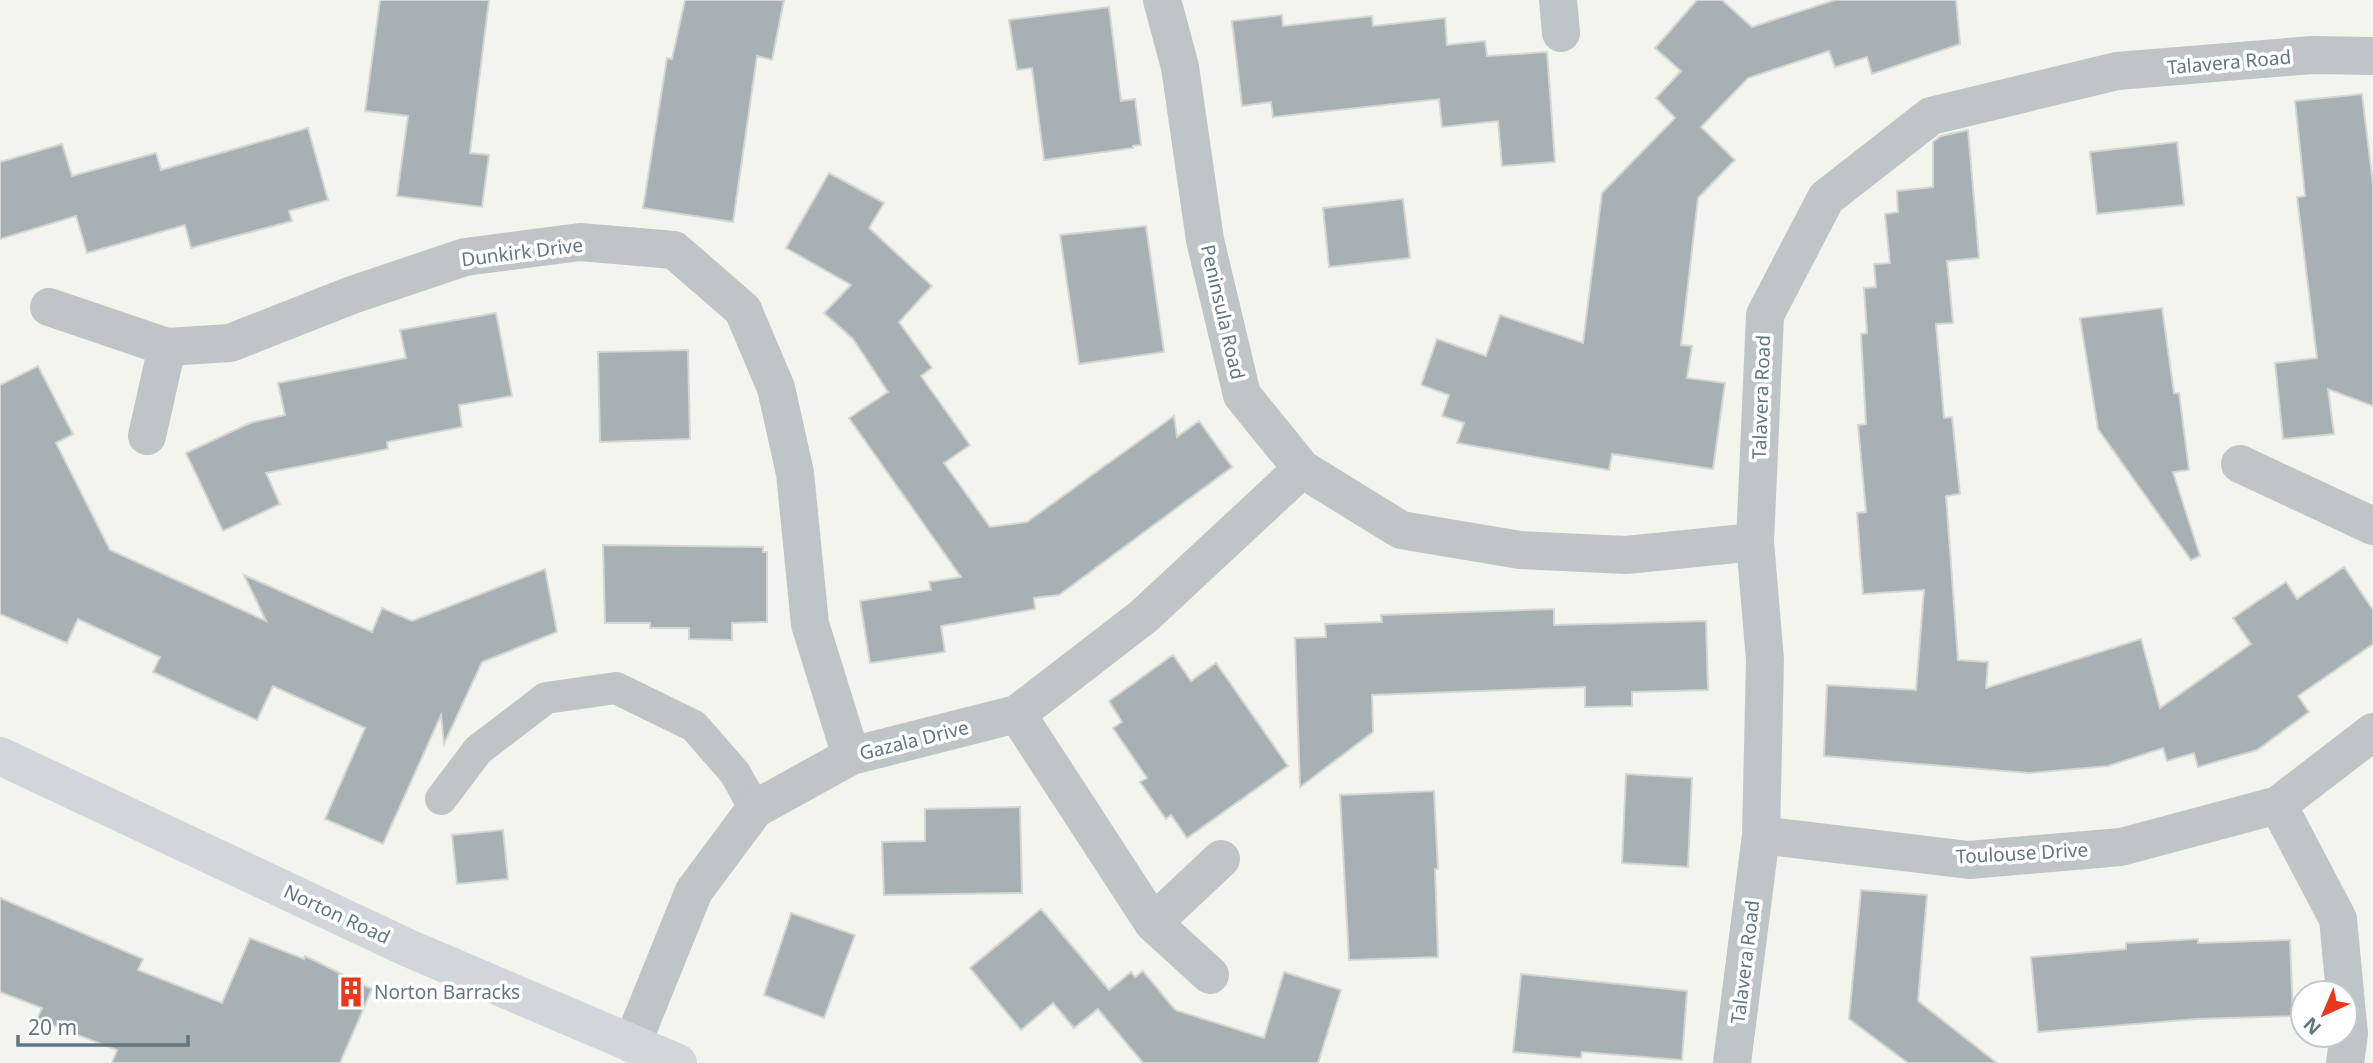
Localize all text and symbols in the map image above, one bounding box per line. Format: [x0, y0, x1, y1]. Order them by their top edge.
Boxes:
street label: Talavera Road [2166, 44, 2292, 80]
street label: Dunkirk Drive [460, 232, 584, 272]
street label: Peninsula Road [1195, 242, 1251, 382]
street label: Talavera Road [1746, 334, 1776, 460]
street label: Gazala Drive [857, 714, 971, 766]
street label: Toulouse Drive [1955, 837, 2089, 869]
street label: Norton Road [280, 878, 394, 950]
street label: Talavera Road [1725, 899, 1765, 1025]
building icon: Norton Barracks [334, 975, 368, 1009]
place label: Norton Barracks [374, 979, 520, 1005]
north arrow [2289, 979, 2359, 1049]
scale bar [18, 1004, 187, 1048]
text: N [2298, 1012, 2327, 1041]
text: 20 m [28, 1013, 77, 1041]

